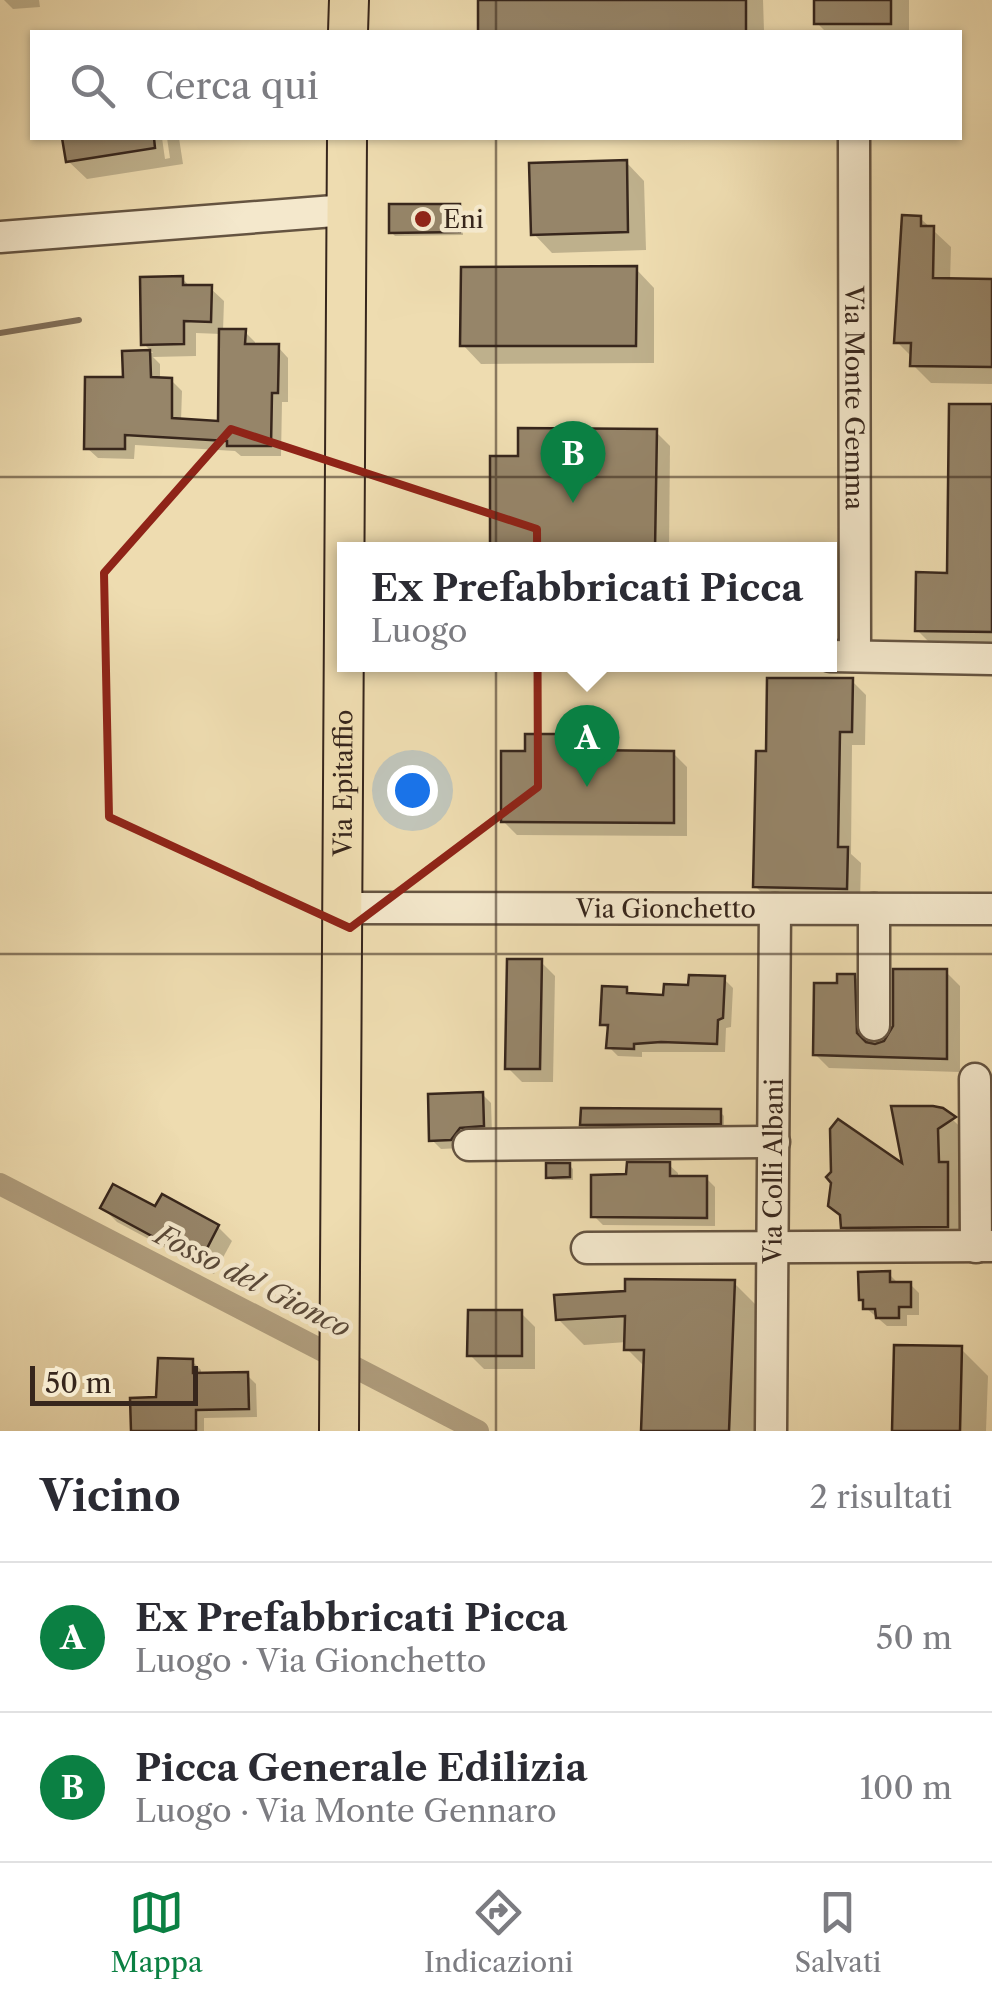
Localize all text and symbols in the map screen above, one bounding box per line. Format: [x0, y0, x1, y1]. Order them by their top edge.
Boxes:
search box [30, 30, 962, 140]
icon: search [65, 58, 120, 113]
text: Cerca qui [145, 62, 319, 109]
place label: Eni [443, 204, 484, 235]
marker: Eni [412, 208, 434, 230]
street label: Via Monte Gemma [839, 285, 870, 511]
pin: B [540, 420, 606, 503]
popup [337, 542, 837, 672]
text: Ex Prefabbricati Picca [371, 564, 803, 611]
text: Luogo [371, 611, 467, 650]
pin: A [554, 704, 620, 787]
street label: Via Epitaffio [327, 709, 359, 858]
your location [387, 765, 438, 816]
street label: Via Gionchetto [575, 893, 756, 924]
street label: Via Colli Albani [757, 1078, 789, 1265]
water label: Fosso del Gionco [148, 1216, 356, 1345]
scale bar [30, 1361, 198, 1406]
text: 50 m [45, 1366, 112, 1400]
text: Vicino [40, 1470, 181, 1522]
text: 2 risultati [809, 1477, 952, 1516]
text: Ex Prefabbricati Picca [135, 1594, 567, 1641]
text: A [60, 1618, 85, 1657]
text: 50 m [876, 1618, 952, 1657]
text: Luogo · Via Gionchetto [135, 1641, 486, 1680]
text: Picca Generale Edilizia [135, 1744, 587, 1791]
text: B [61, 1768, 84, 1807]
text: 100 m [860, 1768, 952, 1807]
text: Luogo · Via Monte Gennaro [135, 1791, 557, 1830]
tab: Mappa [111, 1885, 203, 1979]
tab: Indicazioni [424, 1885, 573, 1979]
tab: Salvati [794, 1885, 881, 1979]

